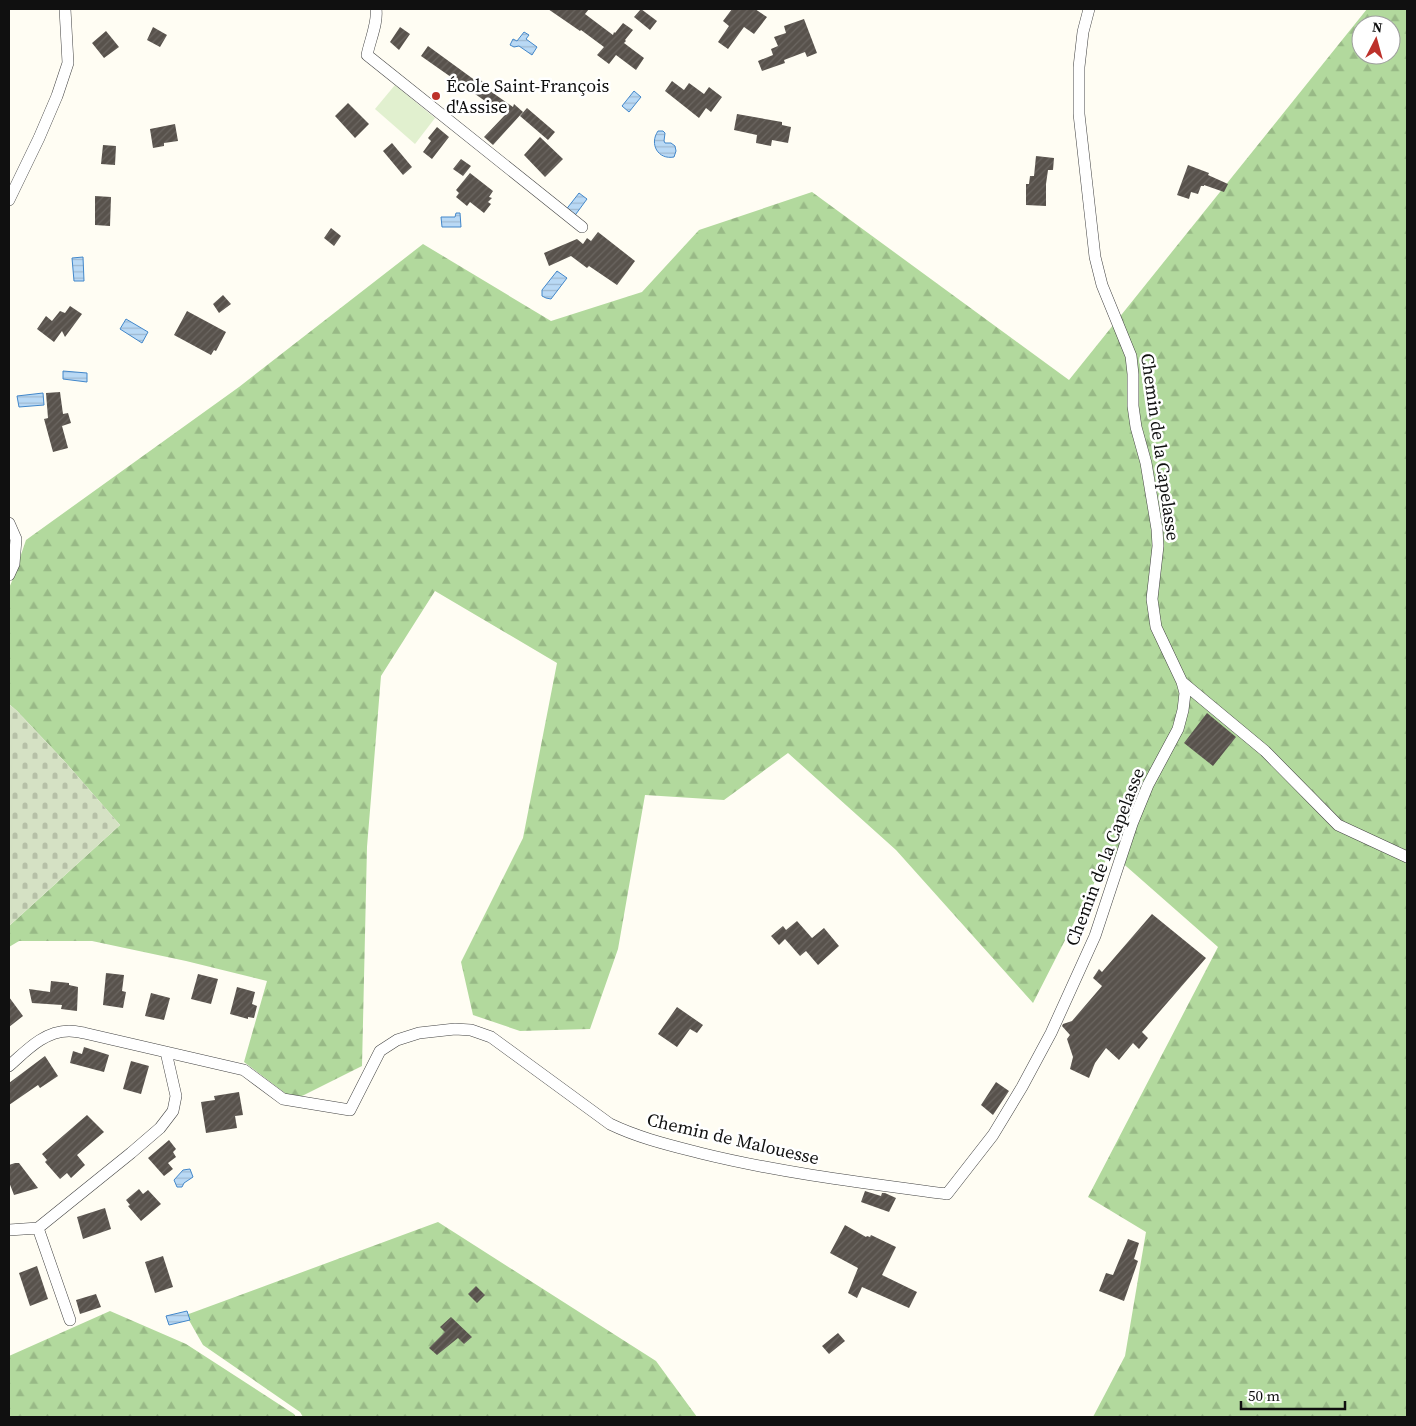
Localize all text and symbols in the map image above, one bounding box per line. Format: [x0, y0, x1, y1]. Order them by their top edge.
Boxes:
north arrow [1351, 15, 1401, 65]
text: N [1371, 17, 1383, 38]
place label: École Saint-François d'Assise [446, 73, 610, 119]
marker: École Saint-François d'Assise [430, 90, 442, 102]
street label: Chemin de la Capelasse [1135, 352, 1186, 542]
street label: Chemin de la Capelasse [1059, 764, 1150, 950]
street label: Chemin de Malouesse [645, 1107, 822, 1170]
scale bar [1241, 1378, 1345, 1410]
text: 50 m [1248, 1385, 1280, 1406]

